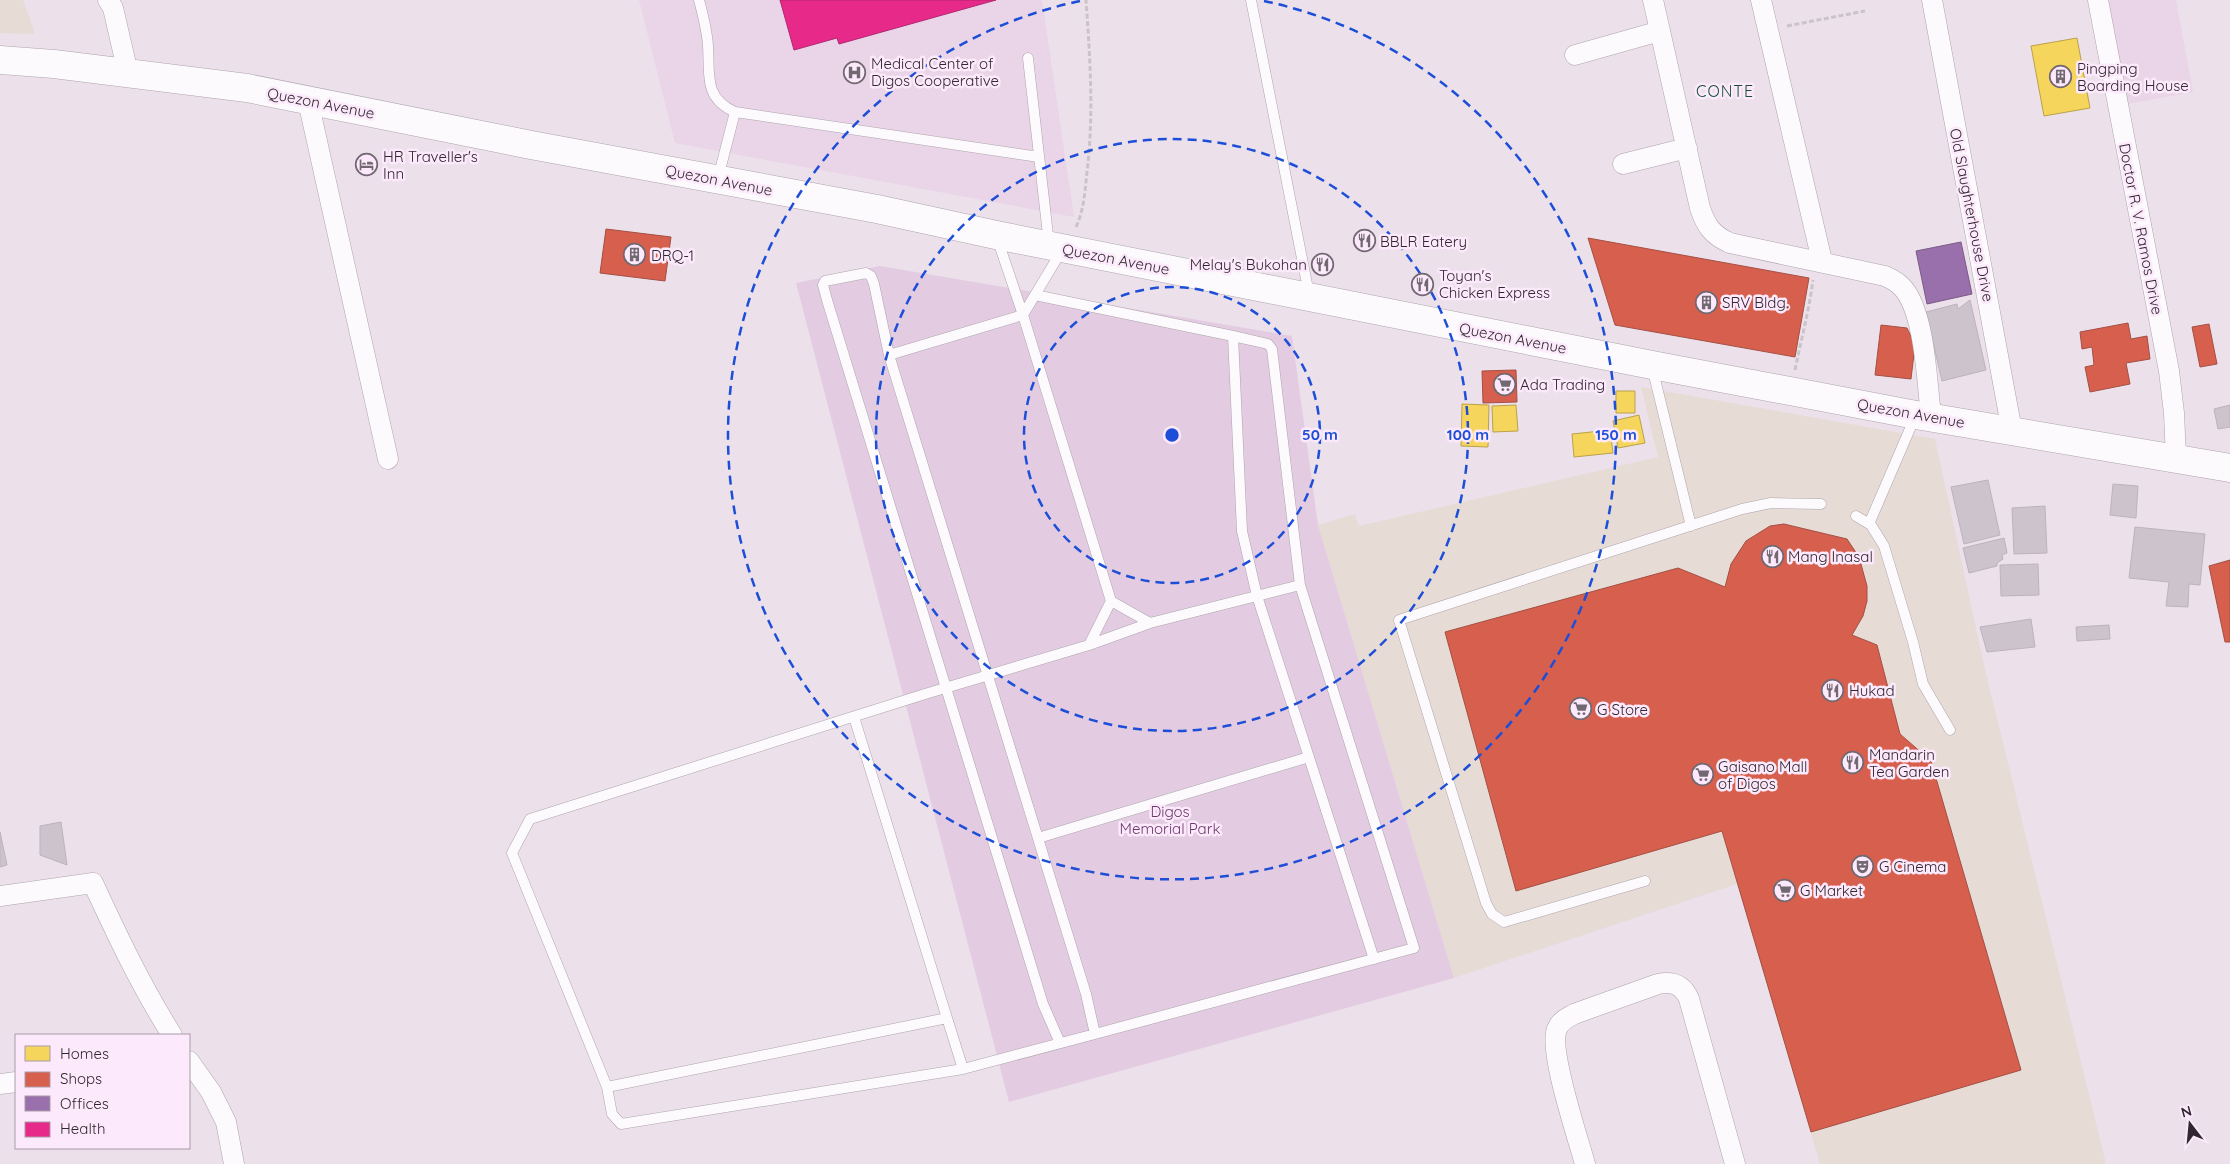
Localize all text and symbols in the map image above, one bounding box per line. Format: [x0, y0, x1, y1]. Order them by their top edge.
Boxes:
place label: Medical Center of Digos Cooperative [871, 54, 999, 90]
place label: Pingping Boarding House [2077, 59, 2189, 95]
hospital icon: Medical Center of Digos Cooperative [843, 60, 867, 84]
building icon: Pingping Boarding House [2049, 65, 2073, 89]
district label: CONTE [1696, 81, 1754, 101]
street label: Quezon Avenue [266, 83, 376, 123]
street label: Old Slaughterhouse Drive [1946, 127, 1998, 303]
street label: Doctor R. V. Ramos Drive [2115, 142, 2167, 316]
place label: HR Traveller's Inn [383, 147, 478, 183]
hotel icon: HR Traveller's Inn [355, 153, 379, 177]
street label: Quezon Avenue [664, 160, 774, 200]
restaurant icon: BBLR Eatery [1352, 229, 1376, 253]
place label: BBLR Eatery [1380, 232, 1467, 251]
street label: Quezon Avenue [1061, 239, 1171, 279]
building icon: DRQ-1 [623, 243, 647, 267]
place label: DRQ-1 [651, 246, 694, 265]
restaurant icon: Melay's Bukohan [1311, 252, 1335, 276]
place label: Melay's Bukohan [1190, 255, 1307, 274]
place label: Toyan's Chicken Express [1439, 266, 1550, 302]
restaurant icon: Toyan's Chicken Express [1411, 272, 1435, 296]
building icon: SRV Bldg. [1694, 290, 1718, 314]
place label: SRV Bldg. [1722, 293, 1789, 312]
street label: Quezon Avenue [1458, 318, 1568, 358]
supermarket icon: Ada Trading [1492, 372, 1516, 396]
place label: Ada Trading [1520, 375, 1605, 394]
street label: Quezon Avenue [1856, 394, 1966, 432]
text: 50 m [1302, 425, 1338, 444]
text: 100 m [1447, 425, 1489, 444]
text: 150 m [1595, 425, 1637, 444]
centre of rings [1163, 426, 1181, 444]
restaurant icon: Mang Inasal [1760, 544, 1784, 568]
place label: Mang Inasal [1788, 547, 1873, 566]
restaurant icon: Hukad [1821, 678, 1845, 702]
place label: Hukad [1849, 681, 1894, 700]
supermarket icon: G Store [1569, 697, 1593, 721]
place label: G Store [1597, 700, 1648, 719]
place label: Mandarin Tea Garden [1869, 745, 1949, 781]
restaurant icon: Mandarin Tea Garden [1841, 751, 1865, 775]
place label: Gaisano Mall of Digos [1718, 757, 1807, 793]
supermarket icon: Gaisano Mall of Digos [1690, 763, 1714, 787]
park label: Digos Memorial Park [1120, 802, 1221, 838]
theatre icon: G Cinema [1851, 854, 1875, 878]
place label: G Cinema [1879, 857, 1946, 876]
supermarket icon: G Market [1772, 878, 1796, 902]
place label: G Market [1800, 881, 1863, 900]
legend [15, 1034, 190, 1149]
text: Homes [60, 1044, 109, 1063]
text: Shops [60, 1069, 102, 1088]
text: Offices [60, 1094, 109, 1113]
north arrow [2165, 1099, 2215, 1149]
text: N [2179, 1101, 2194, 1122]
text: Health [60, 1119, 105, 1138]

